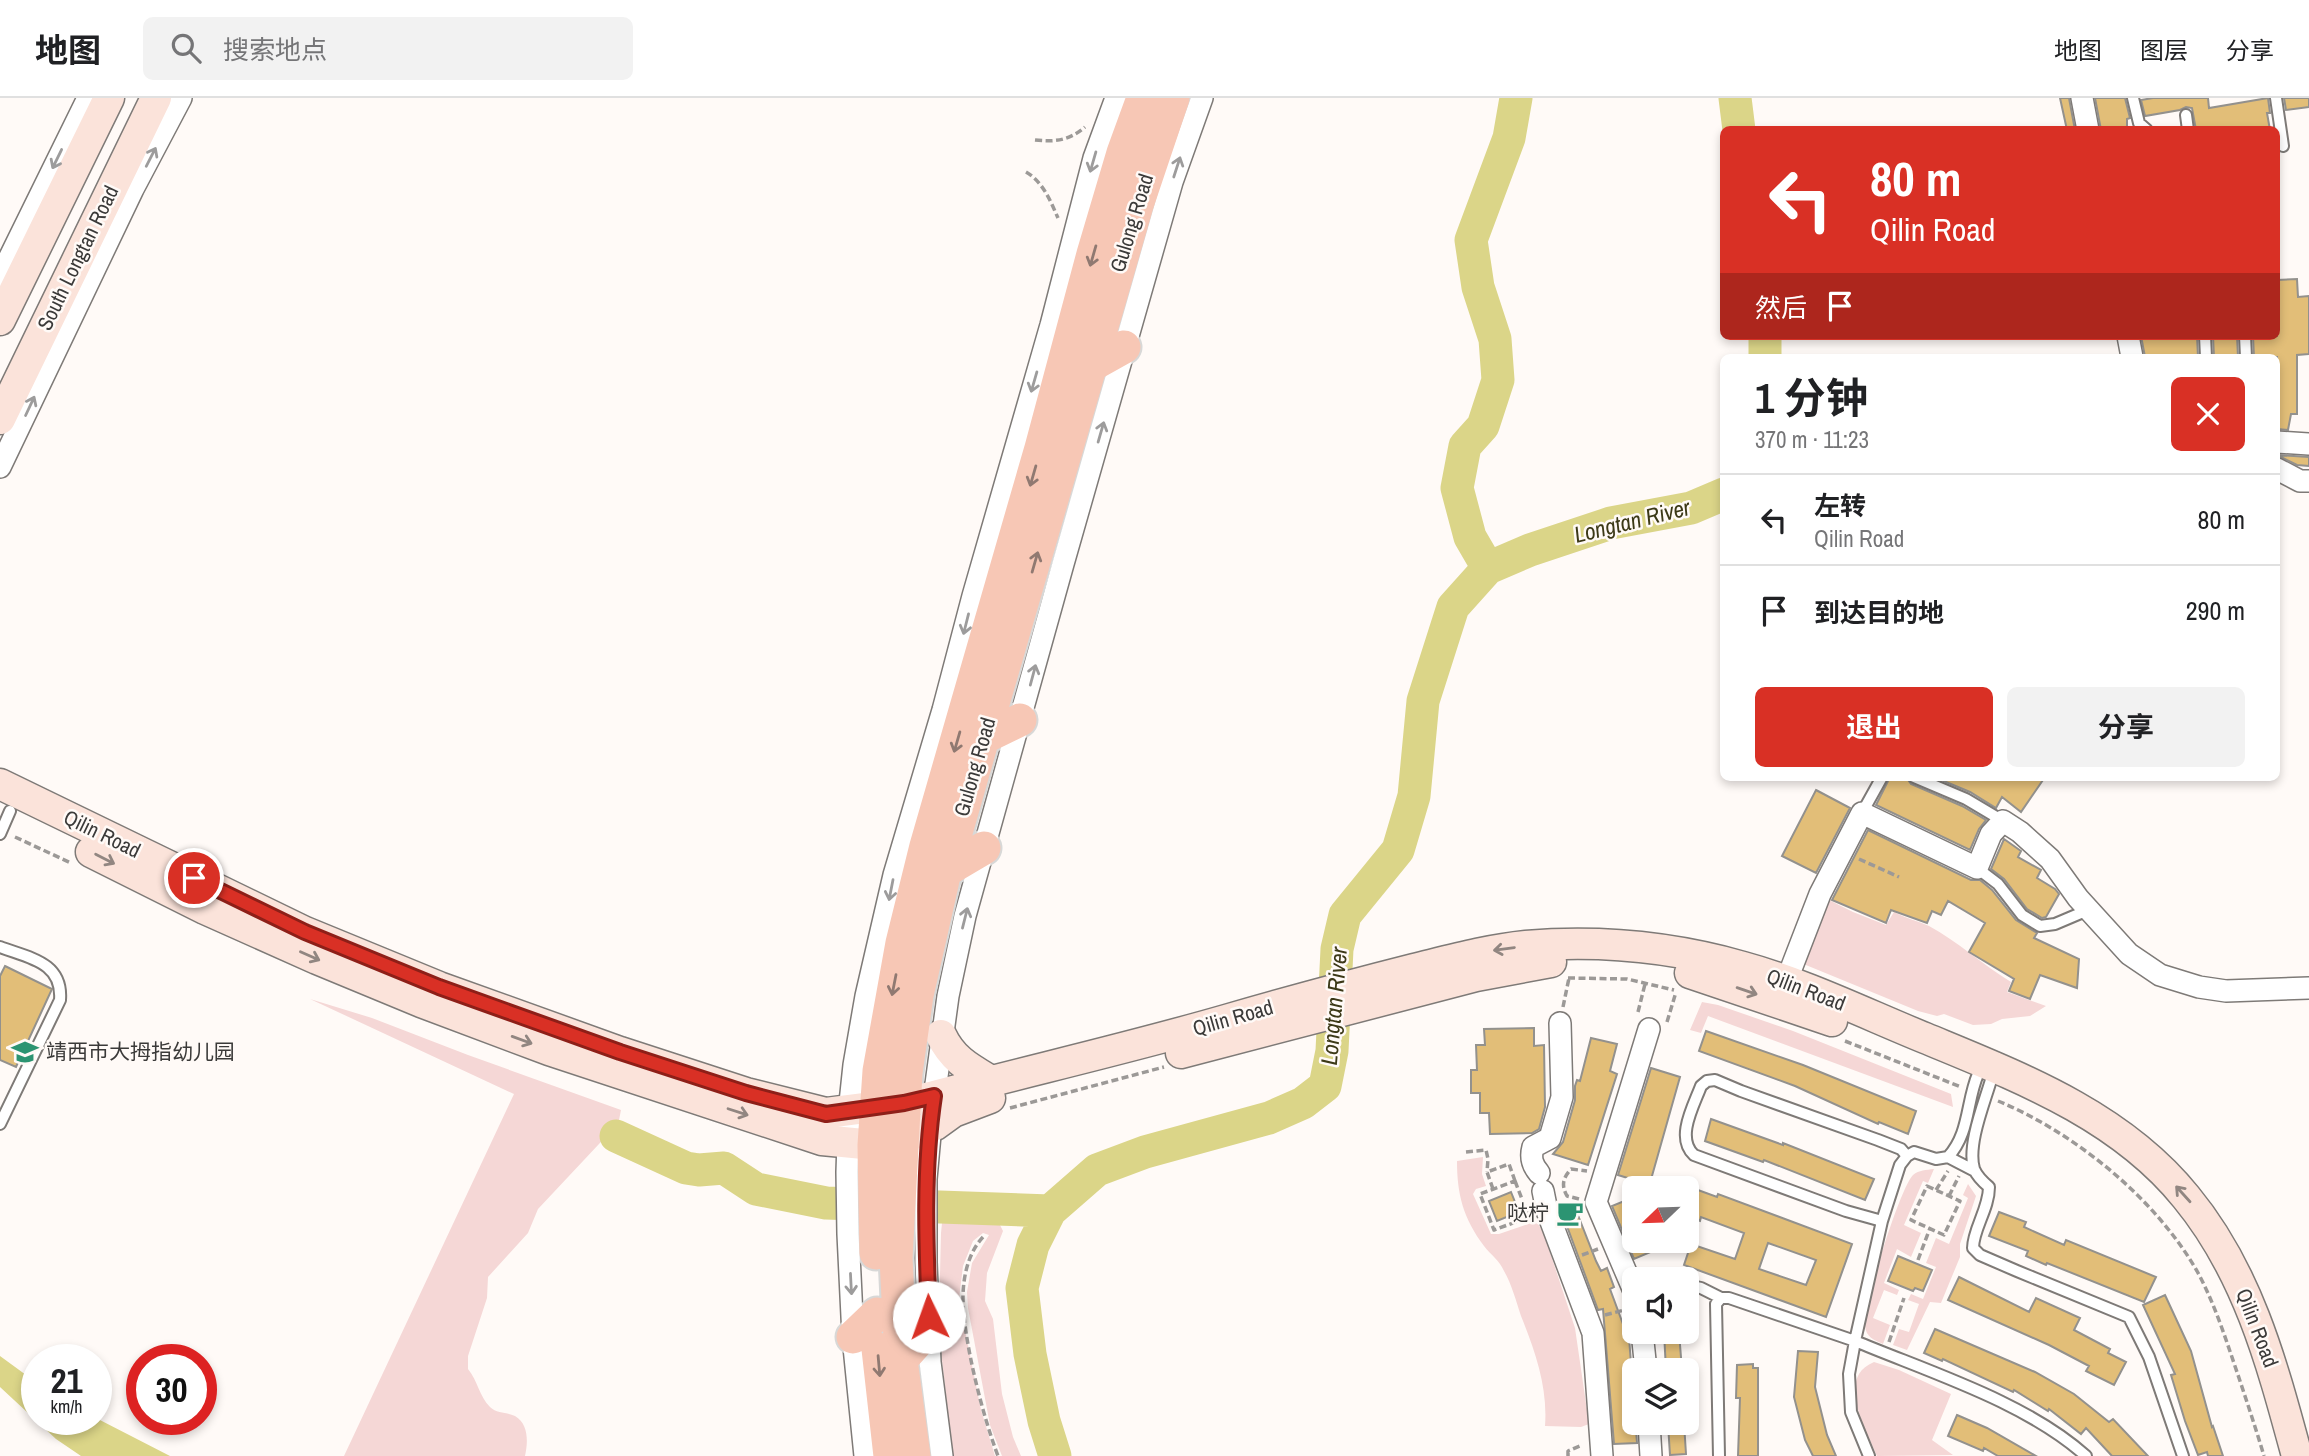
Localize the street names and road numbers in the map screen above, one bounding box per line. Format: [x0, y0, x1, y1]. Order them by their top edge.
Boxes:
street label: Gulong Road [1103, 170, 1160, 276]
street label: South Longtan Road [30, 180, 125, 335]
street label: Gulong Road [947, 714, 1002, 820]
street label: Qilin Road [59, 802, 146, 865]
street label: Qilin Road [1763, 961, 1850, 1018]
street label: Qilin Road [1189, 992, 1276, 1043]
street label: Qilin Road [2229, 1284, 2286, 1371]

